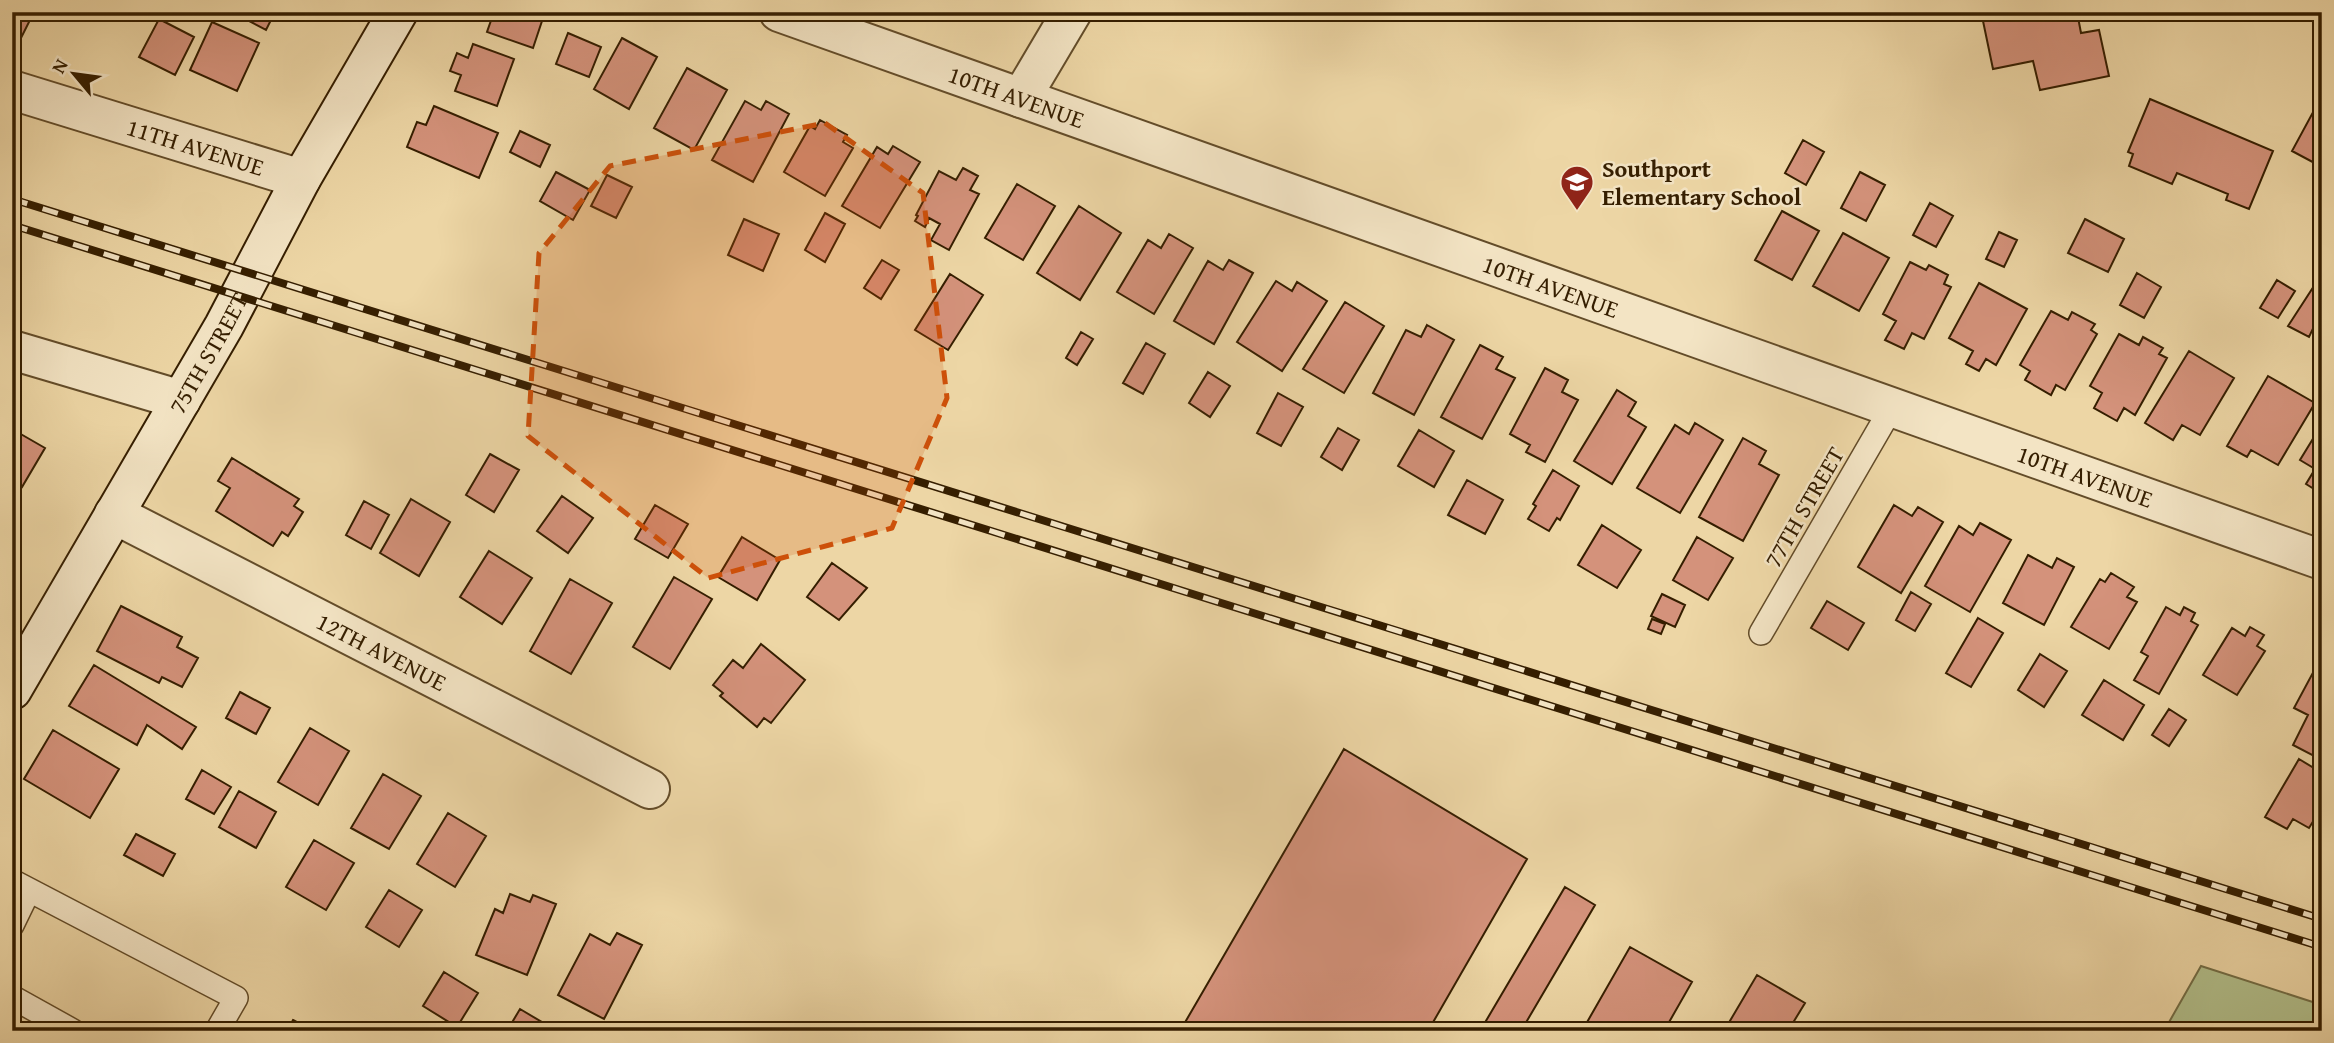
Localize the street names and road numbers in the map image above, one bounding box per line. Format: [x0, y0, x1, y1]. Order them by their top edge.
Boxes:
street label: 10TH AVENUE [944, 56, 1089, 137]
street label: 11TH AVENUE [122, 109, 269, 184]
street label: 10TH AVENUE [1478, 246, 1624, 326]
street label: 75TH STREET [159, 286, 256, 420]
street label: 10TH AVENUE [2012, 436, 2158, 516]
street label: 77TH STREET [1755, 440, 1853, 574]
street label: 12TH AVENUE [311, 603, 453, 699]

